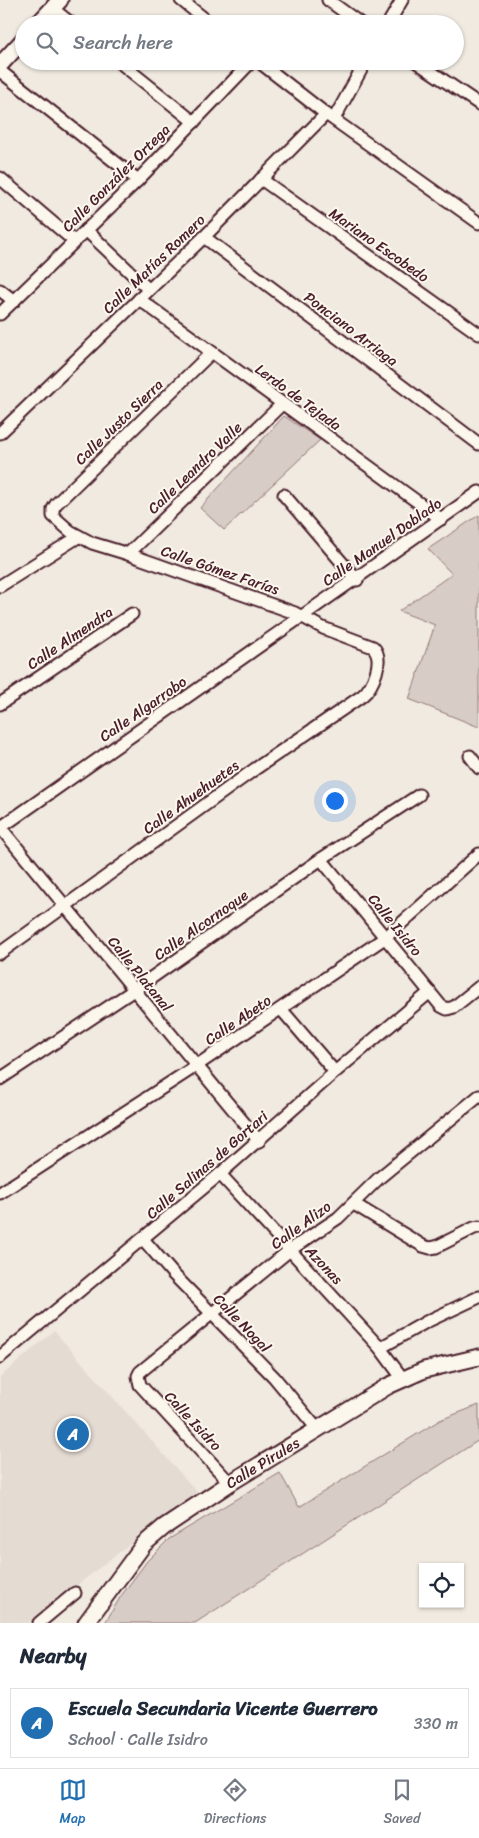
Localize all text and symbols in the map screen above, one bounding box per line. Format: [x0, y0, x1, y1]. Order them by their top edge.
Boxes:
search box [15, 15, 464, 70]
text: Search here [73, 26, 173, 59]
icon: search [33, 29, 61, 57]
street label: Calle González Ortega [56, 117, 177, 238]
street label: Mariano Escobedo [323, 201, 435, 290]
street label: Calle Matías Romero [96, 207, 212, 320]
street label: Ponciano Arriaga [298, 285, 404, 374]
street label: Lerdo de Tejada [249, 357, 347, 438]
street label: Calle Justo Sierra [68, 372, 170, 471]
street label: Calle Leandro Valle [141, 415, 249, 520]
street label: Calle Manuel Doblado [317, 491, 448, 593]
street label: Calle Gómez Farías [157, 538, 283, 603]
street label: Calle Almendra [21, 599, 119, 677]
street label: Calle Algarrobo [94, 669, 193, 749]
street label: Calle Ahuehuetes [137, 752, 245, 841]
your location [322, 788, 348, 814]
street label: Calle Alcornoque [148, 883, 254, 967]
street label: Calle Isidro [361, 888, 429, 963]
street label: Calle Platanal [101, 930, 179, 1018]
street label: Calle Abeto [199, 988, 277, 1052]
street label: Calle Salinas de Gortari [140, 1104, 275, 1226]
street label: Calle Alizo [265, 1194, 337, 1256]
street label: Azonas [298, 1238, 350, 1291]
street label: Calle Nogal [207, 1287, 278, 1359]
street label: Calle Isidro [158, 1385, 228, 1458]
pin: A [57, 1415, 89, 1453]
street label: Calle Pirules [221, 1430, 305, 1496]
map controls [419, 1563, 464, 1608]
button: locate [419, 1563, 464, 1608]
text: Nearby [20, 1637, 86, 1675]
text: Escuela Secundaria Vicente Guerrero [68, 1692, 378, 1725]
text: A [32, 1709, 42, 1738]
text: 330 m [414, 1709, 458, 1738]
text: School · Calle Isidro [68, 1725, 208, 1754]
tab: Map [59, 1776, 87, 1831]
tab: Directions [204, 1776, 266, 1831]
tab: Saved [384, 1776, 420, 1831]

